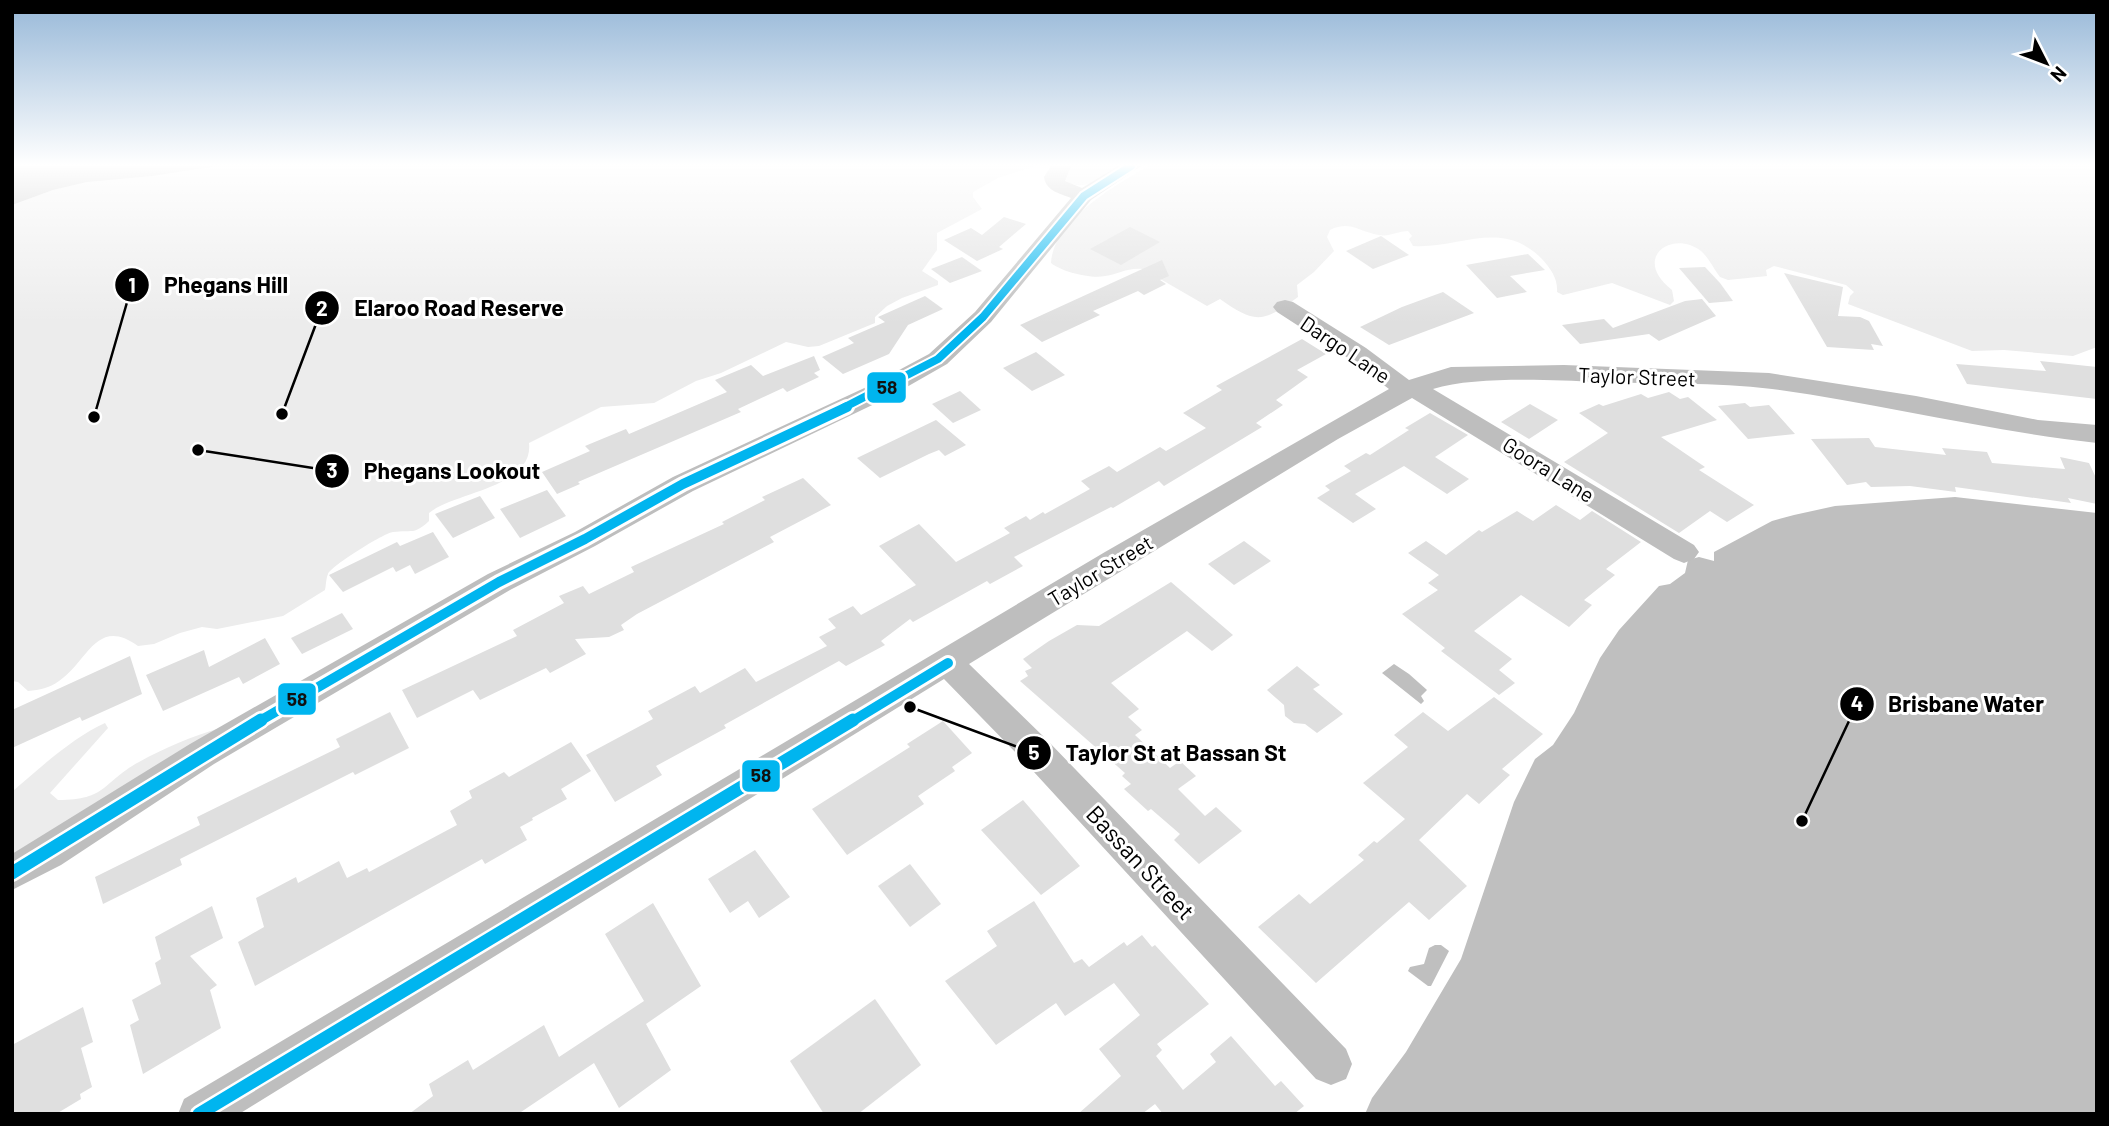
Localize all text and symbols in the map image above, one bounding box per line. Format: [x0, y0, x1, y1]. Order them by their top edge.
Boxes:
north arrow [2011, 28, 2081, 98]
text: N [2046, 62, 2072, 87]
callout: Phegans Hill [115, 263, 302, 307]
text: Phegans Hill [164, 270, 288, 298]
text: 1 [128, 272, 136, 297]
callout: Elaroo Road Reserve [305, 286, 578, 330]
text: Elaroo Road Reserve [354, 293, 564, 321]
text: 2 [316, 295, 328, 320]
street label: Dargo Lane [1296, 310, 1396, 388]
street label: Taylor Street [1578, 361, 1696, 391]
line badge: 58 [866, 371, 907, 404]
text: 58 [877, 375, 897, 398]
street label: Goora Lane [1499, 431, 1599, 507]
callout: Phegans Lookout [315, 449, 555, 493]
text: Phegans Lookout [364, 456, 540, 484]
text: 3 [326, 457, 338, 482]
street label: Taylor Street [1043, 529, 1157, 611]
line badge: 58 [277, 682, 317, 716]
callout: Brisbane Water [1839, 682, 2058, 726]
text: 58 [287, 687, 307, 710]
text: Brisbane Water [1888, 689, 2044, 717]
text: 4 [1851, 690, 1863, 715]
callout: Taylor St at Bassan St [1016, 731, 1301, 775]
text: Taylor St at Bassan St [1065, 738, 1287, 766]
text: 5 [1028, 739, 1040, 764]
line badge: 58 [741, 759, 781, 793]
text: 58 [751, 763, 771, 786]
street label: Bassan Street [1081, 799, 1201, 925]

